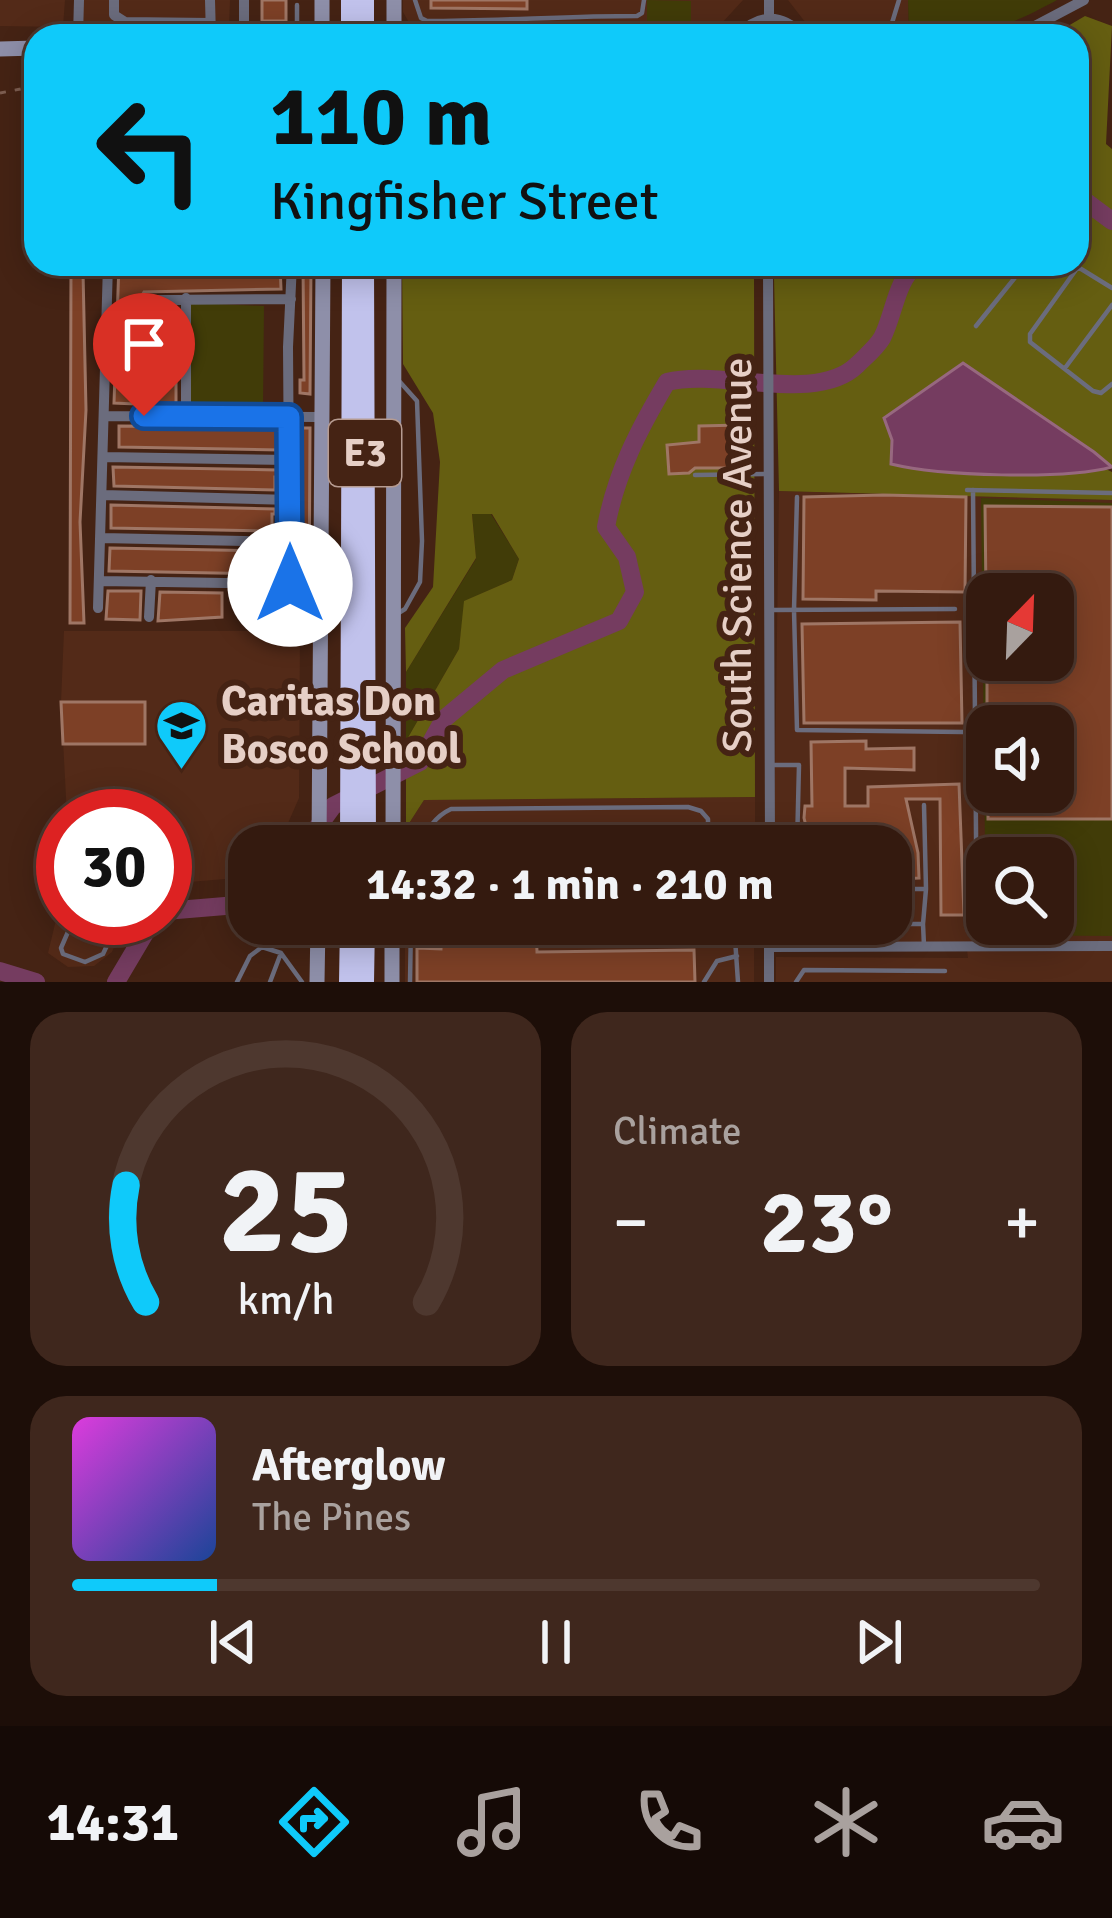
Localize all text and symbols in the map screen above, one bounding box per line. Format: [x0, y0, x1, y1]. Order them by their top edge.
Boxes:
text: 110 m [270, 65, 492, 169]
icon: left [72, 72, 228, 228]
text: Kingfisher Street [270, 168, 659, 235]
pin [93, 293, 195, 416]
icon: arrive [111, 311, 177, 377]
street label: South Science Avenue [712, 357, 763, 753]
road number: E3 [329, 420, 401, 486]
position arrow [227, 521, 353, 647]
north arrow [966, 573, 1074, 681]
map controls [966, 573, 1074, 945]
place label: Caritas Don Bosco School [221, 676, 461, 775]
school or university icon: Caritas Don Bosco School [154, 697, 210, 771]
button: sound [966, 705, 1074, 813]
speed limit sign: 30 [36, 789, 192, 945]
button: search [966, 837, 1074, 945]
text: 14:32 · 1 min · 210 m [366, 857, 774, 912]
text: Climate [613, 1107, 742, 1155]
text: 25 [218, 1134, 353, 1287]
text: 23° [760, 1167, 893, 1278]
text: − [613, 1182, 649, 1263]
text: + [1004, 1182, 1040, 1263]
text: km/h [237, 1274, 334, 1327]
text: Afterglow [252, 1438, 445, 1493]
text: The Pines [252, 1493, 411, 1541]
icon: previous [200, 1609, 266, 1675]
icon: pause [523, 1609, 589, 1675]
icon: next [846, 1609, 912, 1675]
icon: directions [272, 1780, 356, 1864]
icon: music [450, 1780, 534, 1864]
icon: phone [627, 1780, 711, 1864]
icon: climate [804, 1780, 888, 1864]
icon: car [981, 1780, 1065, 1864]
text: 14:31 [47, 1789, 179, 1856]

